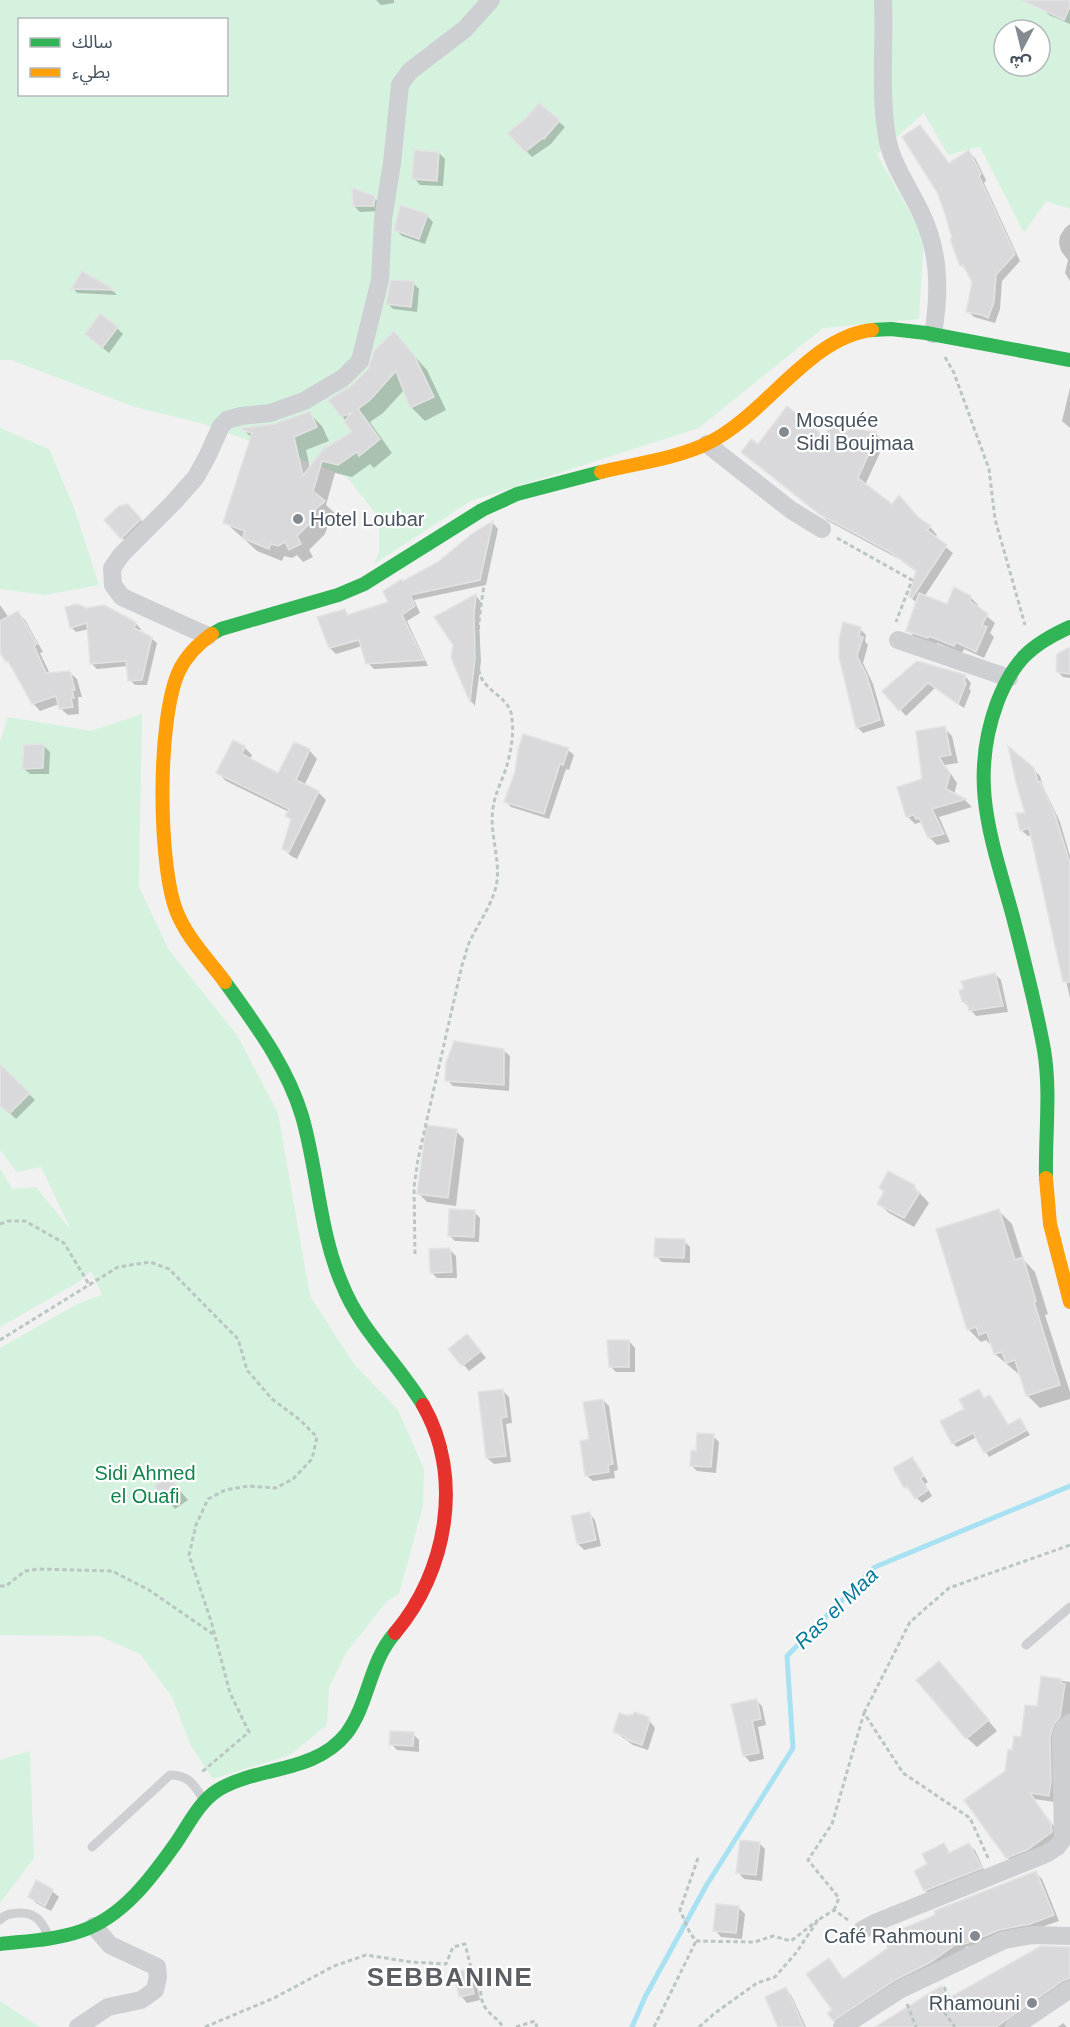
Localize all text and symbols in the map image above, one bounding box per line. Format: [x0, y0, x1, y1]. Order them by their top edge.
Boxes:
legend [18, 18, 228, 96]
north arrow [992, 18, 1052, 78]
text: سالك [72, 32, 113, 52]
text: ش [1008, 52, 1032, 72]
text: بطيء [72, 62, 110, 85]
place label: Mosquée Sidi Boujmaa [796, 409, 915, 454]
marker: Mosquée Sidi Boujmaa [777, 425, 791, 439]
place label: Hotel Loubar [310, 508, 425, 530]
marker: Hotel Loubar [291, 512, 305, 526]
park label: Sidi Ahmed el Ouafi [94, 1462, 196, 1507]
water label: Ras el Maa [790, 1563, 882, 1653]
place label: Café Rahmouni [824, 1925, 963, 1947]
marker: Café Rahmouni [968, 1929, 982, 1943]
district label: SEBBANINE [367, 1962, 533, 1992]
place label: Rhamouni [929, 1992, 1020, 2014]
marker: Rhamouni [1025, 1996, 1039, 2010]

